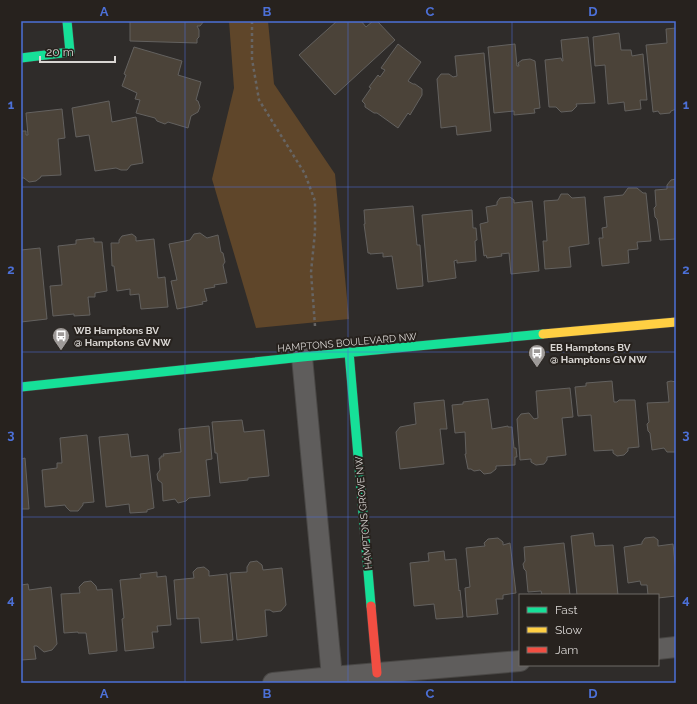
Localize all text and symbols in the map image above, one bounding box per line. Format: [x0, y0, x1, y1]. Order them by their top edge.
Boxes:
text: A [100, 4, 109, 19]
text: B [263, 4, 272, 19]
text: C [426, 4, 435, 19]
text: D [588, 4, 598, 19]
scale bar [40, 38, 115, 64]
text: 20 m [46, 45, 74, 59]
text: 1 [8, 97, 15, 112]
text: 1 [683, 97, 690, 112]
text: 2 [7, 262, 15, 277]
text: 2 [682, 262, 690, 277]
place label: WB Hamptons BV @ Hamptons GV NW [74, 325, 171, 348]
bus stop icon: WB Hamptons BV @ Hamptons GV NW [51, 326, 71, 351]
street label: HAMPTONS BOULEVARD NW [277, 331, 418, 354]
place label: EB Hamptons BV @ Hamptons GV NW [550, 342, 647, 365]
bus stop icon: EB Hamptons BV @ Hamptons GV NW [527, 343, 547, 368]
text: 3 [7, 427, 15, 442]
text: 3 [682, 427, 690, 442]
street label: HAMPTONS GROVE NW [353, 455, 374, 570]
text: 4 [7, 592, 15, 607]
text: 4 [682, 592, 690, 607]
legend [519, 594, 659, 666]
text: Fast [555, 603, 578, 617]
text: Slow [555, 623, 582, 637]
text: Jam [555, 643, 578, 657]
text: A [100, 686, 109, 701]
text: B [263, 686, 272, 701]
text: C [426, 686, 435, 701]
text: D [588, 686, 598, 701]

